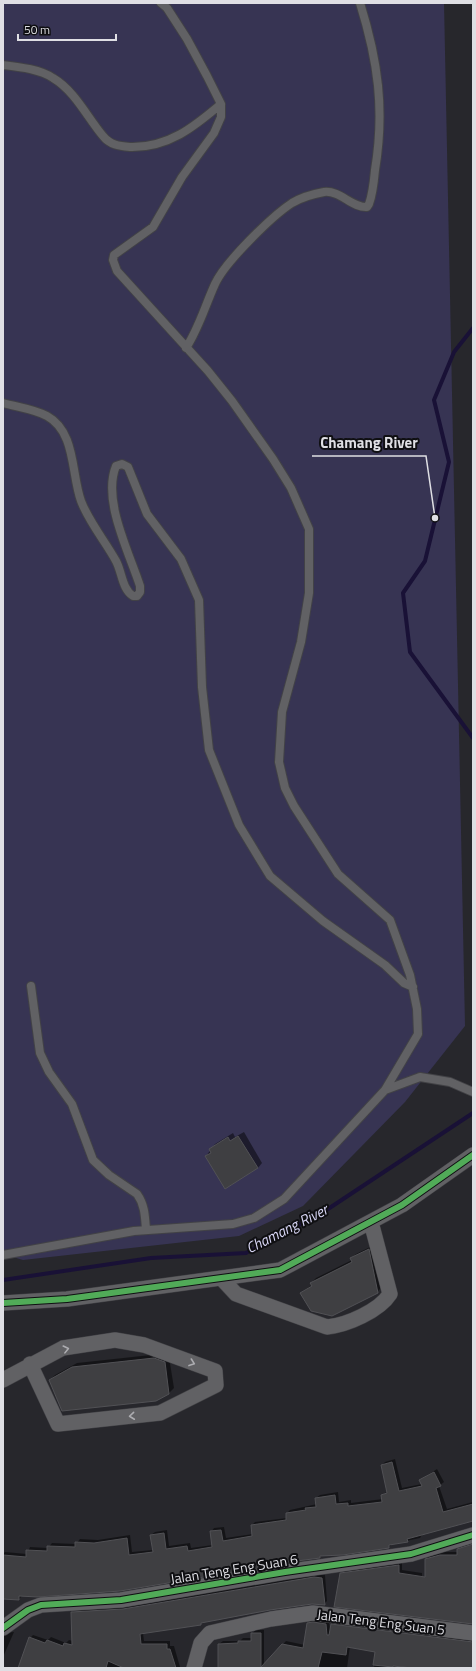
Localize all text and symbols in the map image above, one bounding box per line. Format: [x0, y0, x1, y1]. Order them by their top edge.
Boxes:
scale bar [18, 16, 116, 42]
text: 50 m [24, 20, 50, 39]
callout: Chamang River [312, 429, 426, 456]
text: Chamang River [320, 431, 418, 454]
water label: Chamang River [242, 1197, 334, 1259]
one-way arrow [63, 1345, 69, 1353]
one-way arrow [188, 1358, 195, 1366]
one-way arrow [129, 1412, 135, 1421]
street label: Jalan Teng Eng Suan 6 [169, 1548, 299, 1589]
street label: Jalan Teng Eng Suan 5 [316, 1603, 446, 1640]

